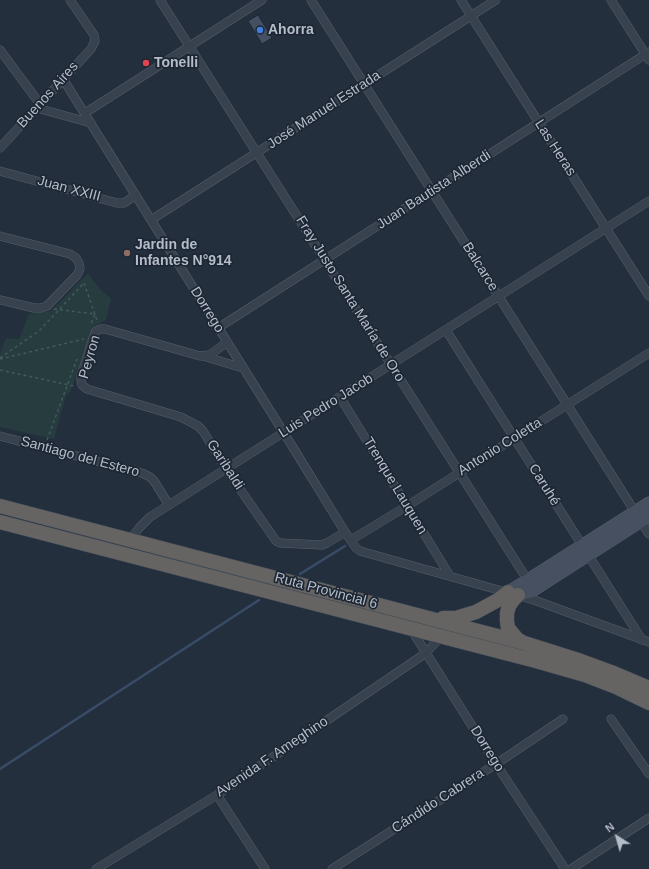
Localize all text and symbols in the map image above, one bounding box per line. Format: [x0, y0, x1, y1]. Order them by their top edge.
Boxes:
place label: Ahorra [268, 22, 314, 38]
marker: Ahorra [255, 25, 265, 35]
place label: Tonelli [154, 55, 198, 71]
street label: Buenos Aires [14, 58, 82, 132]
marker: Tonelli [141, 58, 151, 68]
street label: José Manuel Estrada [264, 67, 384, 153]
street label: Las Heras [531, 117, 579, 179]
street label: Juan Bautista Alberdi [374, 147, 494, 233]
street label: Juan XXIII [36, 173, 102, 205]
street label: Fray Justo Santa María de Oro [292, 213, 408, 385]
place label: Jardin de Infantes N°914 [135, 237, 232, 270]
street label: Balcarce [458, 239, 502, 295]
marker: Jardin de Infantes N°914 [122, 248, 132, 258]
street label: Dorrego [186, 284, 228, 336]
street label: Peyron [76, 333, 104, 381]
street label: Luis Pedro Jacob [276, 370, 376, 442]
street label: Antonio Coletta [455, 415, 545, 479]
street label: Santiago del Estero [19, 433, 141, 481]
street label: Trenque Lauquen [359, 435, 431, 537]
street label: Garibaldi [203, 437, 247, 493]
street label: Caruhé [525, 461, 563, 509]
street label: Ruta Provincial 6 [273, 569, 379, 613]
street label: Avenida F. Ameghino [213, 713, 331, 801]
street label: Dorrego [466, 723, 508, 775]
street label: Cándido Cabrera [389, 765, 487, 837]
north arrow [597, 817, 637, 857]
text: N [603, 820, 617, 835]

